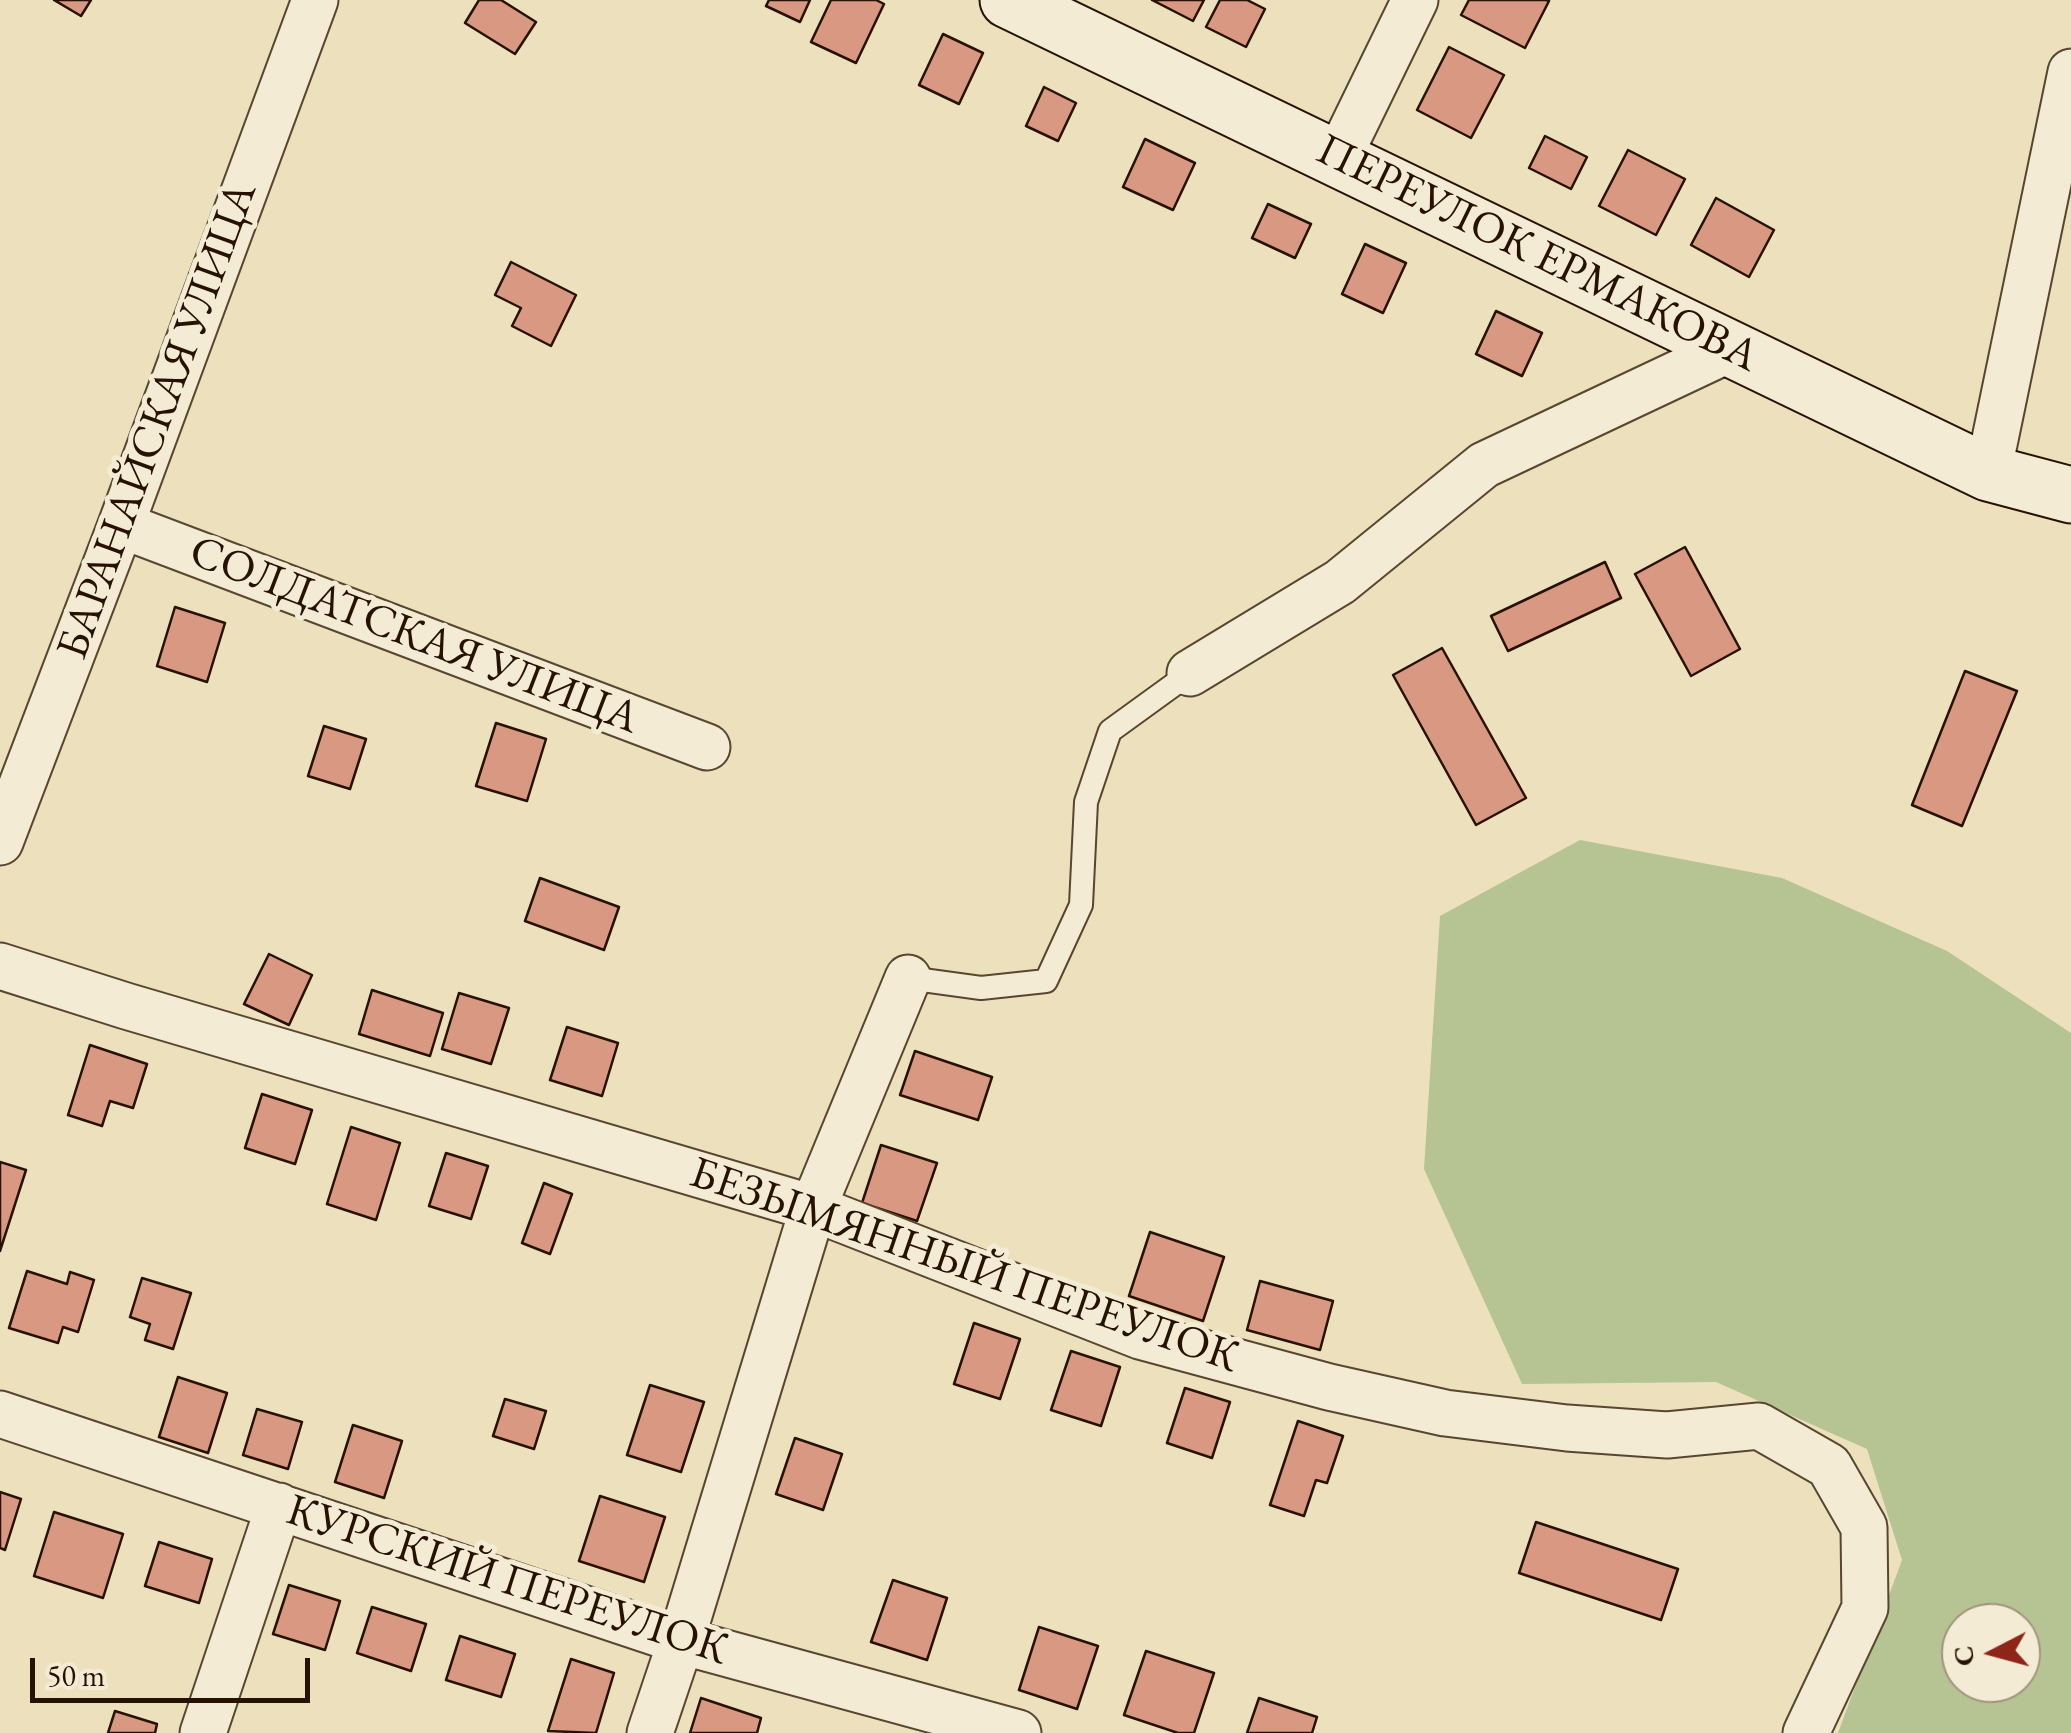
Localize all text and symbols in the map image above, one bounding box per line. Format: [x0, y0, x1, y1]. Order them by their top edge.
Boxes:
street label: ПЕРЕУЛОК ЕРМАКОВА [1307, 123, 1767, 385]
street label: БАРАНАЙСКАЯ УЛИЦА [47, 175, 269, 667]
street label: СОЛДАТСКАЯ УЛИЦА [182, 525, 646, 747]
street label: БЕЗЫМЯННЫЙ ПЕРЕУЛОК [683, 1147, 1245, 1385]
street label: КУРСКИЙ ПЕРЕУЛОК [280, 1484, 734, 1678]
north arrow [1941, 1603, 2041, 1703]
scale bar [35, 1638, 315, 1700]
text: С [1944, 1644, 1982, 1668]
text: 50 m [47, 1656, 105, 1695]

